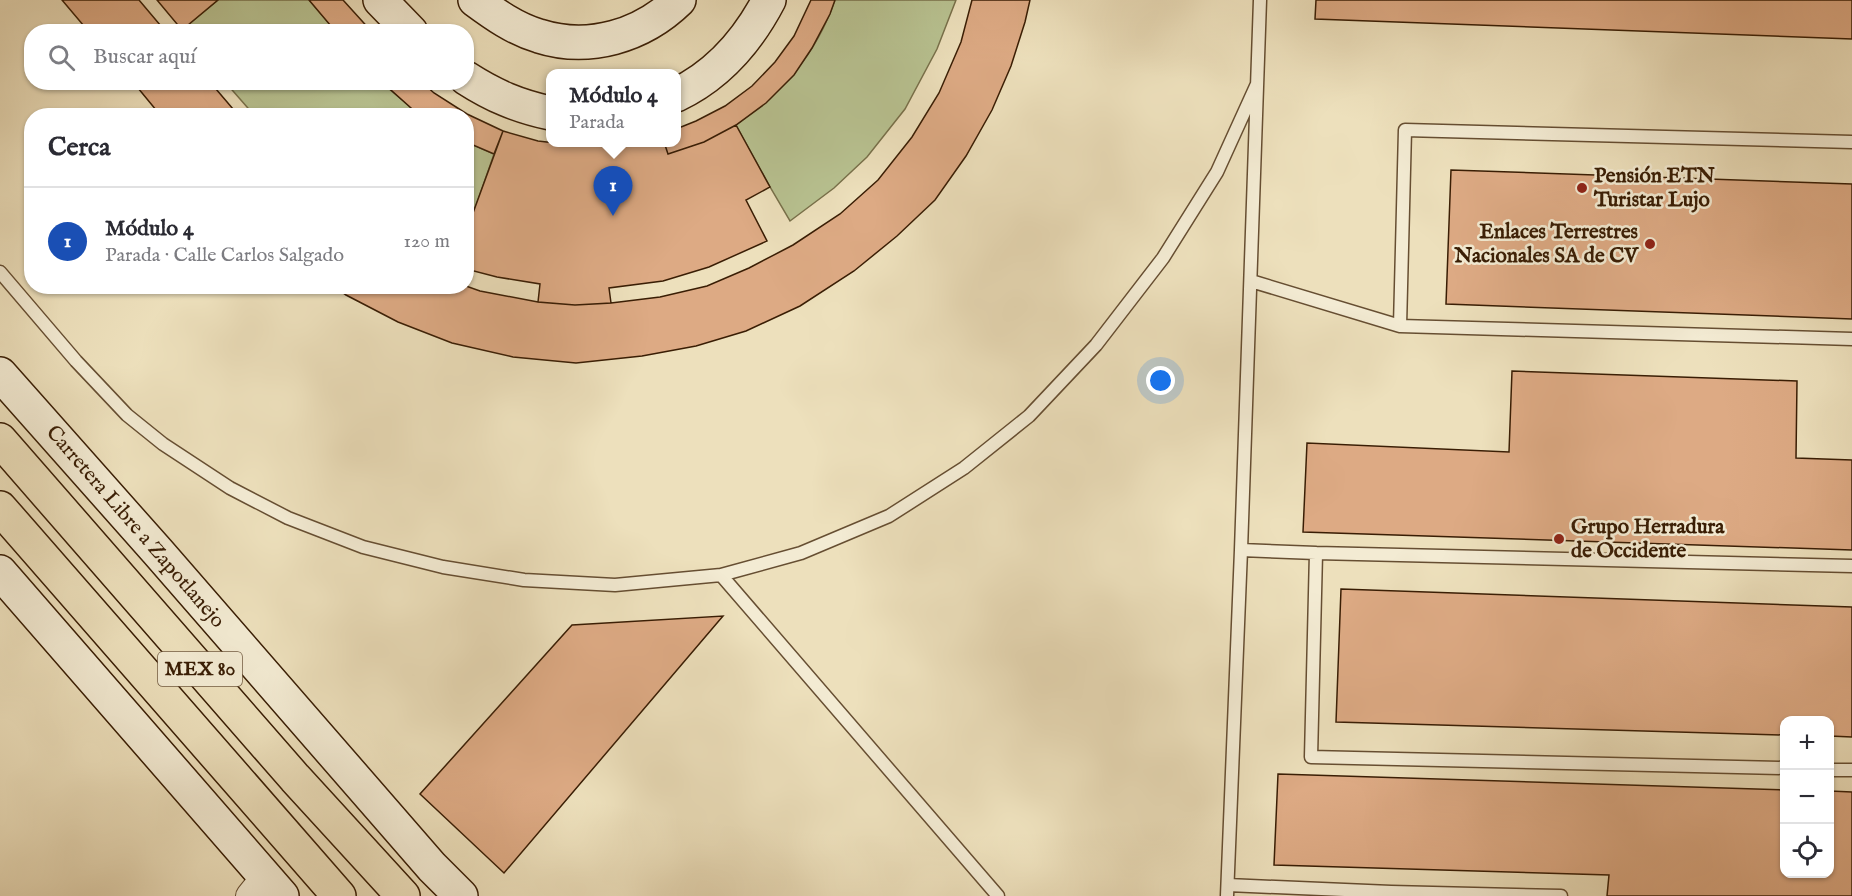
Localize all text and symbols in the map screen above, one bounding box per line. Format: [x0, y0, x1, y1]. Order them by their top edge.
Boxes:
search box [24, 24, 474, 90]
icon: search [45, 41, 78, 74]
text: Buscar aquí [93, 43, 196, 71]
popup [546, 69, 681, 147]
text: Módulo 4 [569, 82, 658, 110]
text: Parada [569, 110, 624, 135]
text: Cerca [48, 131, 110, 164]
place label: Pensión ETN Turistar Lujo [1593, 163, 1715, 214]
pin: 1 [594, 166, 632, 216]
marker: Pensión ETN Turistar Lujo [1575, 181, 1589, 195]
text: Módulo 4 [105, 215, 194, 243]
place label: Enlaces Terrestres Nacionales SA de CV [1453, 219, 1639, 270]
text: 1 [64, 229, 71, 254]
text: 120 m [404, 229, 450, 254]
marker: Enlaces Terrestres Nacionales SA de CV [1643, 237, 1657, 251]
text: Parada · Calle Carlos Salgado [105, 243, 344, 268]
your location [1146, 366, 1175, 395]
street label: Carretera Libre a Zapotlanejo [39, 420, 231, 634]
place label: Grupo Herradura de Occidente [1571, 514, 1725, 565]
marker: Grupo Herradura de Occidente [1552, 532, 1566, 546]
road number: MEX 80 [158, 652, 242, 686]
map controls [1780, 716, 1834, 878]
button: + [1780, 716, 1834, 770]
button: − [1780, 770, 1834, 824]
button: locate [1780, 824, 1834, 878]

